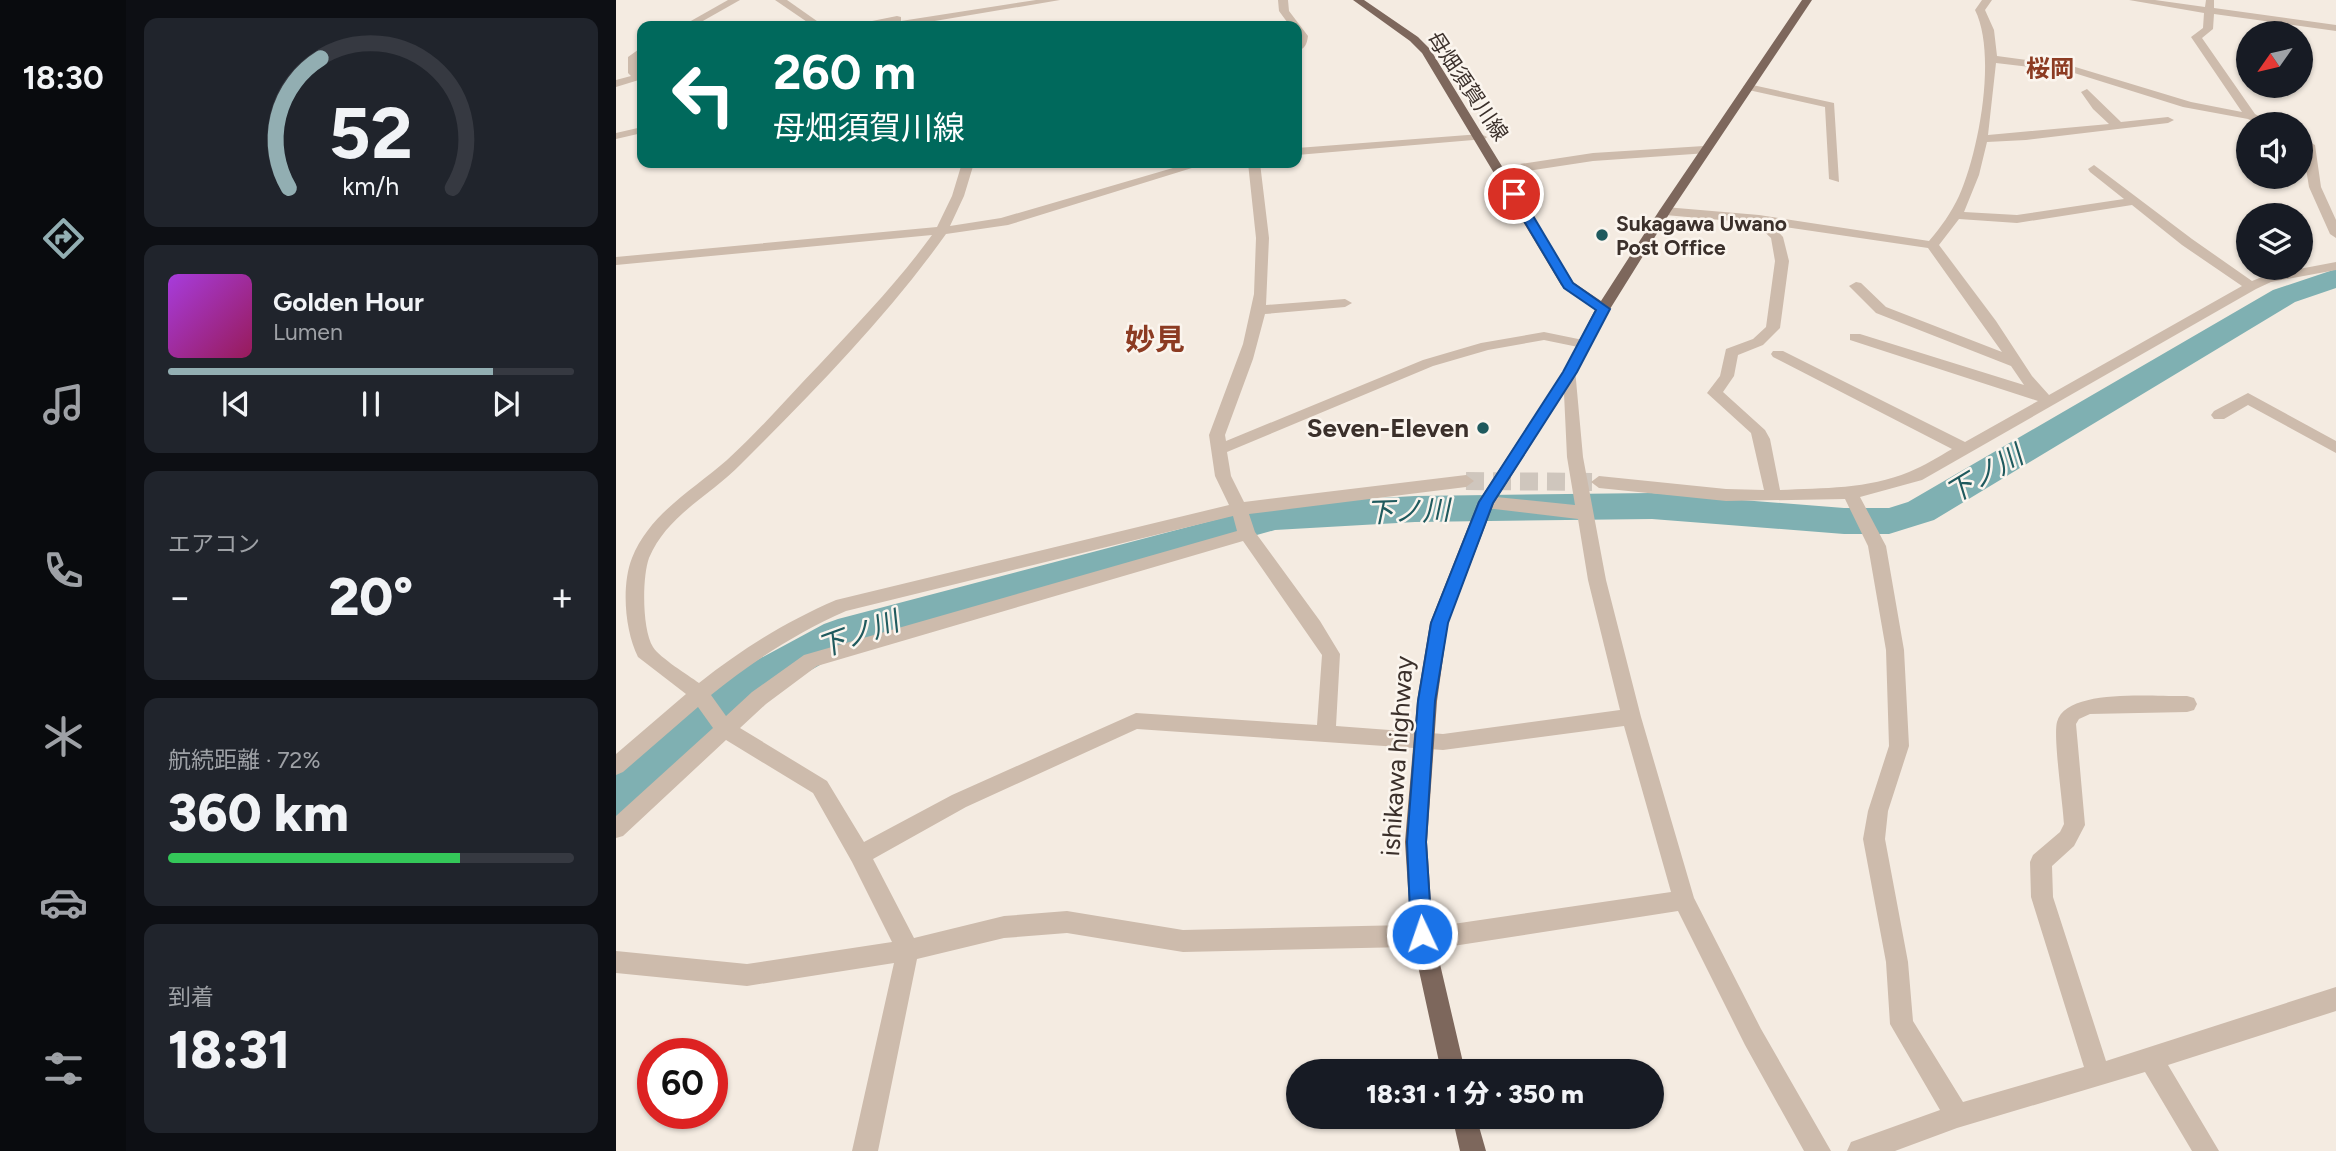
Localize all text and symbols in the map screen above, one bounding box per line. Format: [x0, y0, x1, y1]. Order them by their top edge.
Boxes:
north arrow [2236, 21, 2314, 98]
map controls [2236, 21, 2313, 280]
street label: 母畑須賀川線 [1422, 27, 1514, 145]
text: 260 m [773, 42, 916, 101]
icon: left [658, 49, 749, 140]
district label: 桜岡 [2026, 54, 2074, 83]
text: 18:30 [22, 59, 104, 97]
text: 52 [329, 90, 413, 177]
text: 母畑須賀川線 [773, 109, 965, 147]
button: sound [2236, 112, 2313, 189]
pin [1484, 164, 1544, 224]
text: km/h [342, 171, 400, 201]
icon: arrive [1495, 175, 1533, 213]
button: layers [2236, 203, 2313, 280]
place label: Sukagawa Uwano Post Office [1616, 211, 1787, 260]
icon: directions [39, 214, 88, 263]
marker: Sukagawa Uwano Post Office [1594, 227, 1610, 243]
text: Golden Hour [273, 286, 424, 318]
text: Lumen [273, 318, 343, 346]
district label: 妙見 [1125, 321, 1185, 358]
icon: music [39, 380, 88, 429]
icon: previous [217, 385, 255, 423]
icon: pause [352, 385, 390, 423]
icon: next [487, 385, 525, 423]
place label: Seven-Eleven [1307, 412, 1469, 444]
marker: Seven-Eleven [1475, 420, 1491, 436]
water label: 下ノ川 [1939, 436, 2031, 510]
water label: 下ノ川 [1365, 492, 1454, 529]
text: エアコン [168, 530, 260, 558]
icon: phone [39, 546, 88, 595]
text: 20° [329, 566, 413, 628]
text: − [168, 574, 192, 620]
text: + [550, 574, 574, 620]
water label: 下ノ川 [813, 603, 906, 664]
street label: ishikawa highway [1374, 654, 1420, 857]
icon: climate [39, 712, 88, 761]
text: 航続距離 · 72% [168, 746, 321, 774]
text: 360 km [168, 782, 349, 844]
icon: car [39, 878, 88, 927]
position arrow [1385, 897, 1459, 971]
text: 到着 [168, 983, 214, 1011]
text: 18:31 [168, 1019, 290, 1081]
speed limit sign: 60 [637, 1038, 728, 1129]
icon: filters [39, 1044, 88, 1093]
text: 18:31 · 1 分 · 350 m [1366, 1078, 1584, 1110]

